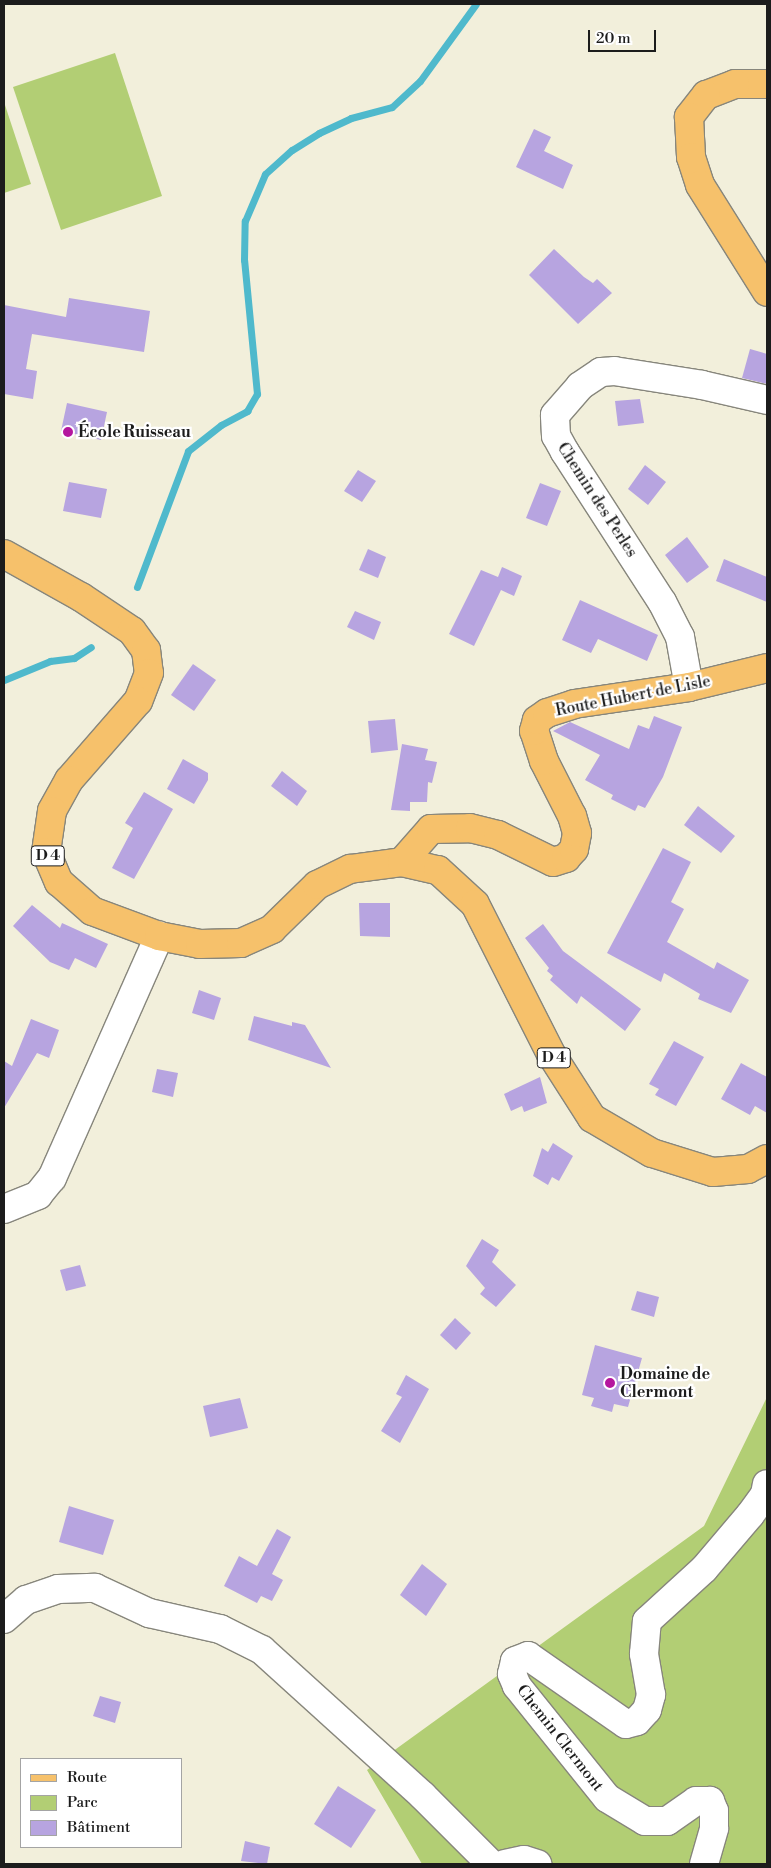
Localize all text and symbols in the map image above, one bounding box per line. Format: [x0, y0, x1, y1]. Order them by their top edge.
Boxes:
scale bar [591, 20, 658, 52]
text: 20 m [596, 29, 631, 48]
place label: École Ruisseau [78, 422, 191, 442]
marker: École Ruisseau [62, 426, 74, 438]
street label: Chemin des Perles [553, 439, 641, 561]
street label: Route Hubert de Lisle [554, 672, 712, 720]
road number: D 4 [30, 844, 66, 868]
road number: D 4 [536, 1046, 572, 1070]
place label: Domaine de Clermont [620, 1364, 710, 1402]
marker: Domaine de Clermont [604, 1377, 616, 1389]
street label: Chemin Clermont [512, 1681, 608, 1795]
legend [20, 1758, 182, 1848]
text: Route [67, 1768, 107, 1787]
text: Parc [67, 1793, 98, 1812]
text: Bâtiment [67, 1818, 130, 1837]

